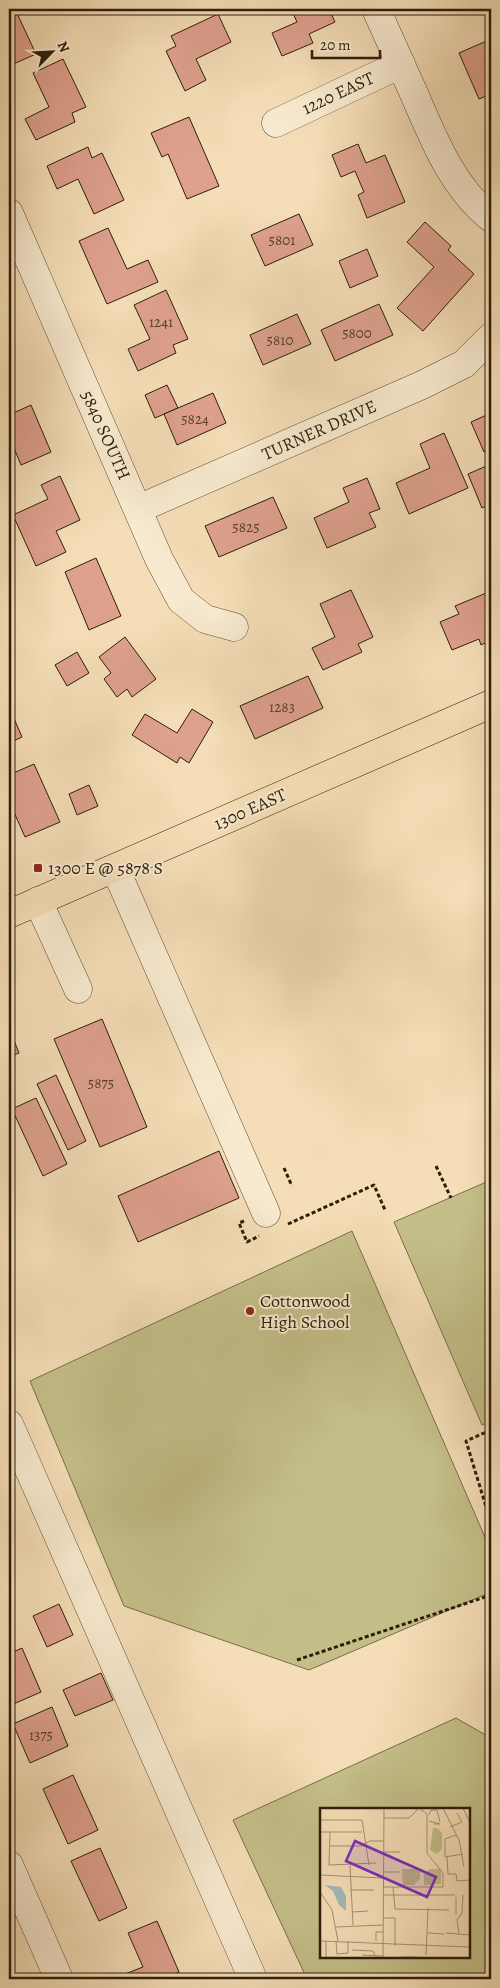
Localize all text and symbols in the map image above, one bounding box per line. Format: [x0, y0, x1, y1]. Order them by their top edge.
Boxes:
north arrow [28, 28, 78, 78]
scale bar [312, 28, 380, 60]
text: 20 m [320, 35, 351, 55]
text: N [53, 38, 74, 55]
street label: 1220 EAST [298, 66, 378, 120]
house number: 5801 [269, 230, 295, 250]
house number: 1241 [149, 312, 173, 332]
house number: 5800 [342, 323, 372, 343]
house number: 5810 [267, 330, 293, 350]
street label: 5840 SOUTH [76, 387, 136, 483]
street label: TURNER DRIVE [258, 394, 380, 466]
house number: 5824 [181, 409, 209, 429]
house number: 5825 [232, 517, 260, 537]
house number: 1283 [269, 697, 295, 717]
street label: 1300 EAST [210, 782, 290, 836]
place label: 1300 E @ 5878 S [48, 856, 163, 880]
marker: 1300 E @ 5878 S [32, 862, 44, 874]
house number: 5875 [88, 1073, 114, 1093]
place label: Cottonwood High School [260, 1289, 351, 1334]
marker: Cottonwood High School [244, 1305, 256, 1317]
house number: 1375 [29, 1725, 53, 1745]
inset map [320, 1808, 470, 1958]

